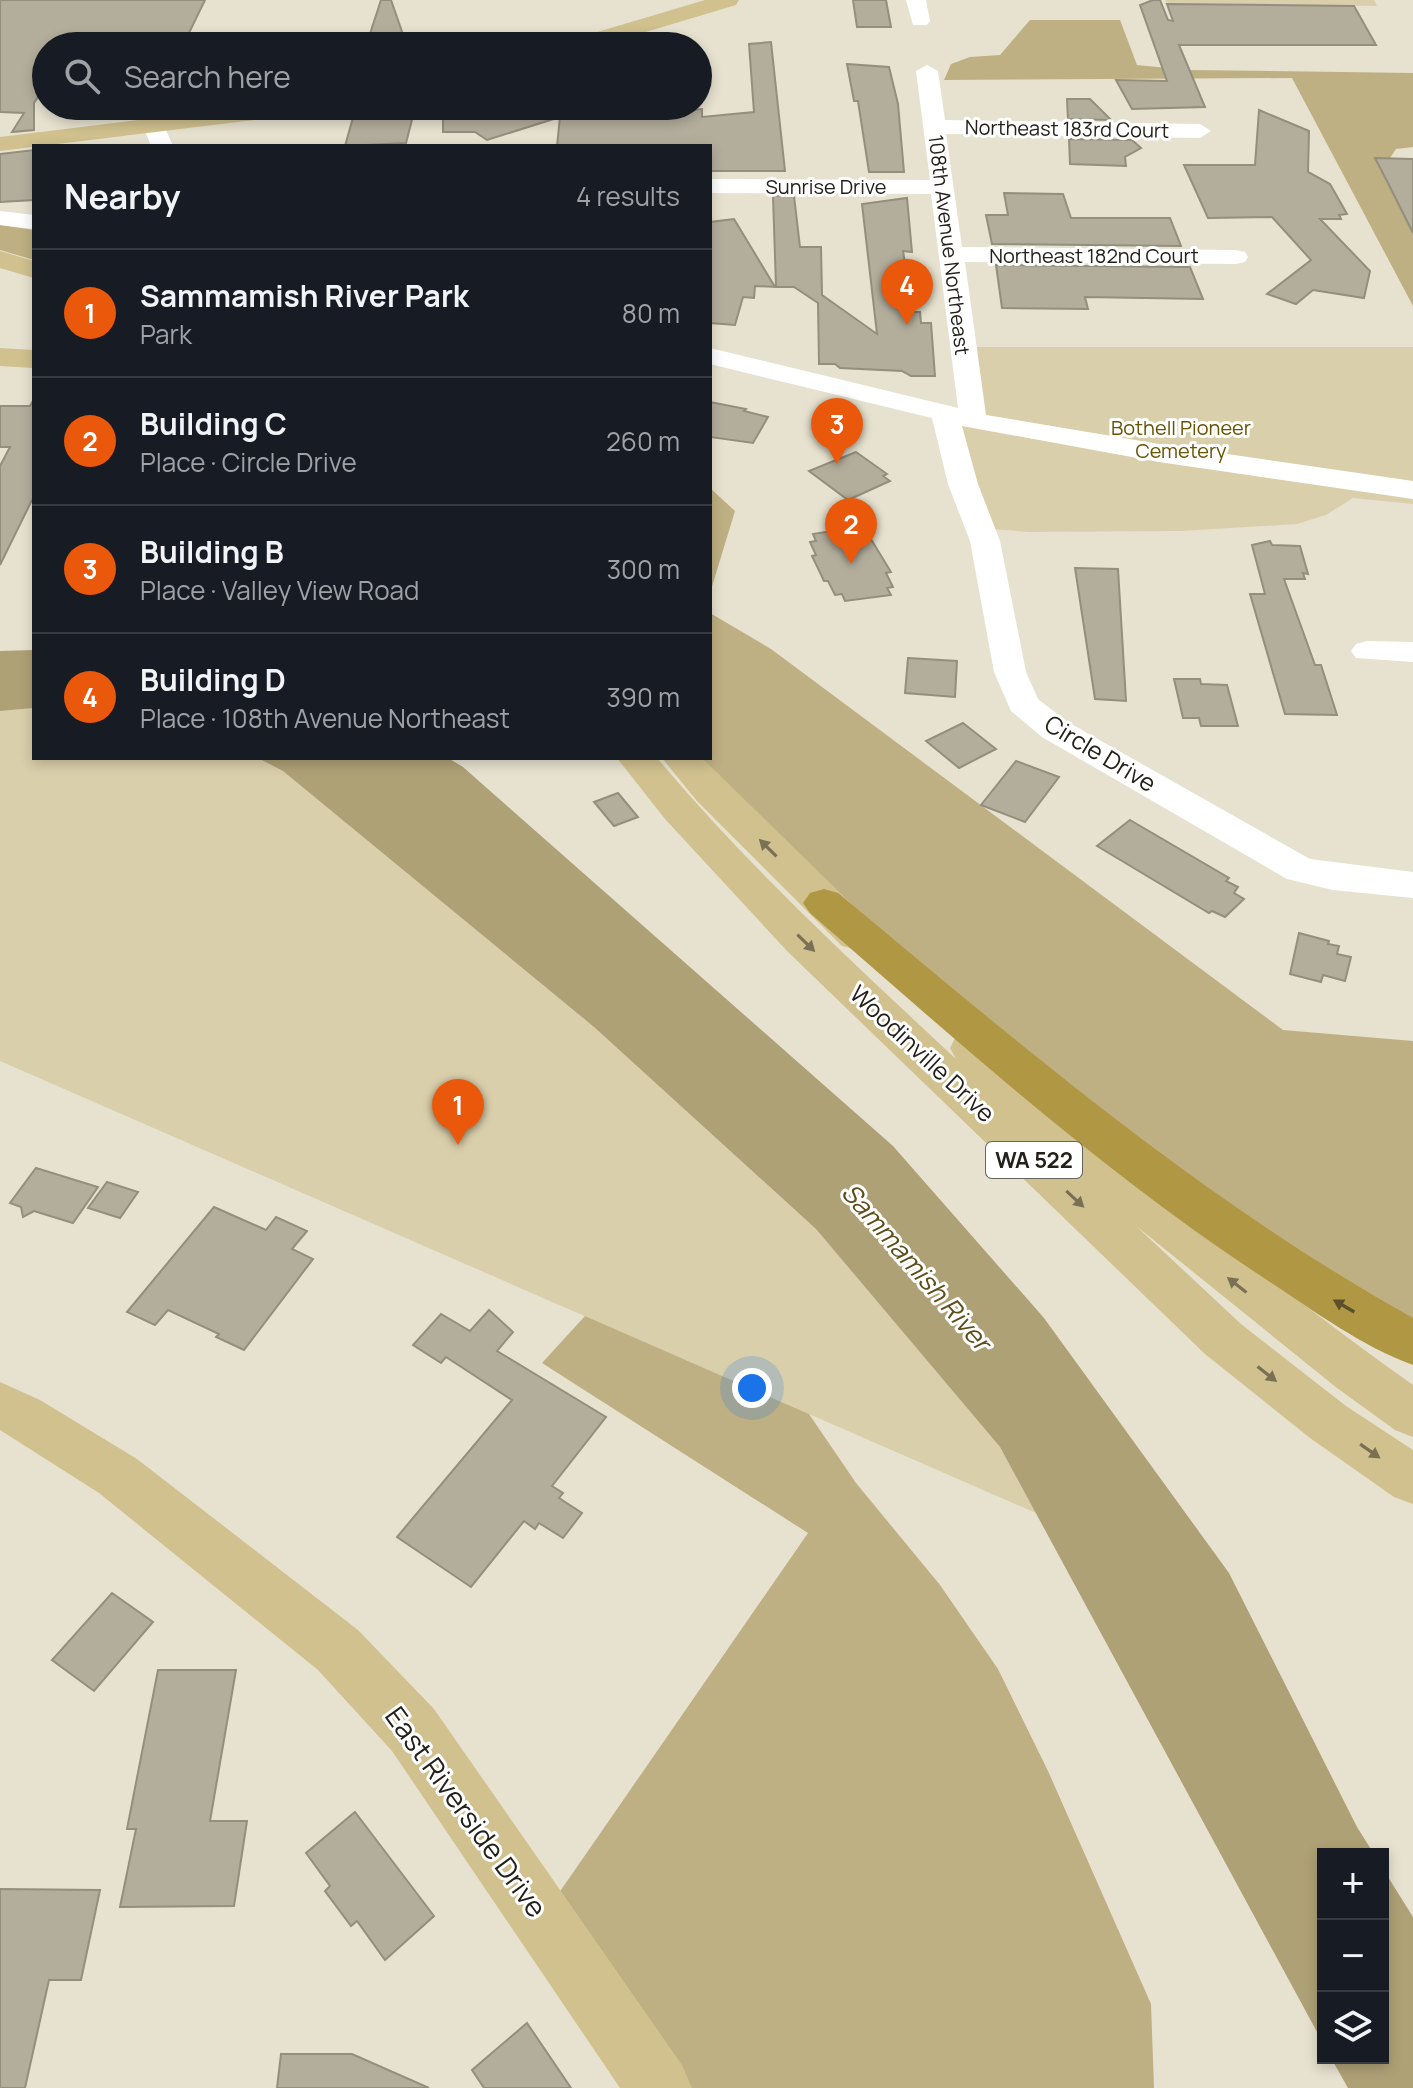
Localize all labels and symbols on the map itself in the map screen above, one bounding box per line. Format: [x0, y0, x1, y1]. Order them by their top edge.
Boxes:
street label: Northeast 183rd Court [965, 113, 1169, 144]
street label: 108th Avenue Northeast [923, 133, 976, 357]
street label: Sunrise Drive [766, 173, 886, 200]
street label: Northeast 182nd Court [989, 242, 1199, 269]
pin: 4 [881, 259, 933, 325]
pin: 3 [811, 398, 863, 464]
park label: Bothell Pioneer Cemetery [1111, 414, 1251, 464]
pin: 2 [825, 498, 877, 564]
street label: Circle Drive [1039, 706, 1163, 799]
one-way arrow [759, 839, 778, 858]
one-way arrow [796, 933, 815, 952]
street label: Woodinville Drive [843, 977, 1003, 1129]
pin: 1 [432, 1079, 484, 1145]
road number: WA 522 [986, 1142, 1082, 1178]
water label: Sammamish River [834, 1175, 1002, 1361]
one-way arrow [1066, 1190, 1085, 1208]
one-way arrow [1227, 1277, 1247, 1294]
one-way arrow [1333, 1299, 1355, 1313]
one-way arrow [1257, 1365, 1277, 1382]
your location [732, 1368, 772, 1408]
one-way arrow [1360, 1443, 1381, 1458]
street label: East Riverside Drive [377, 1698, 556, 1925]

